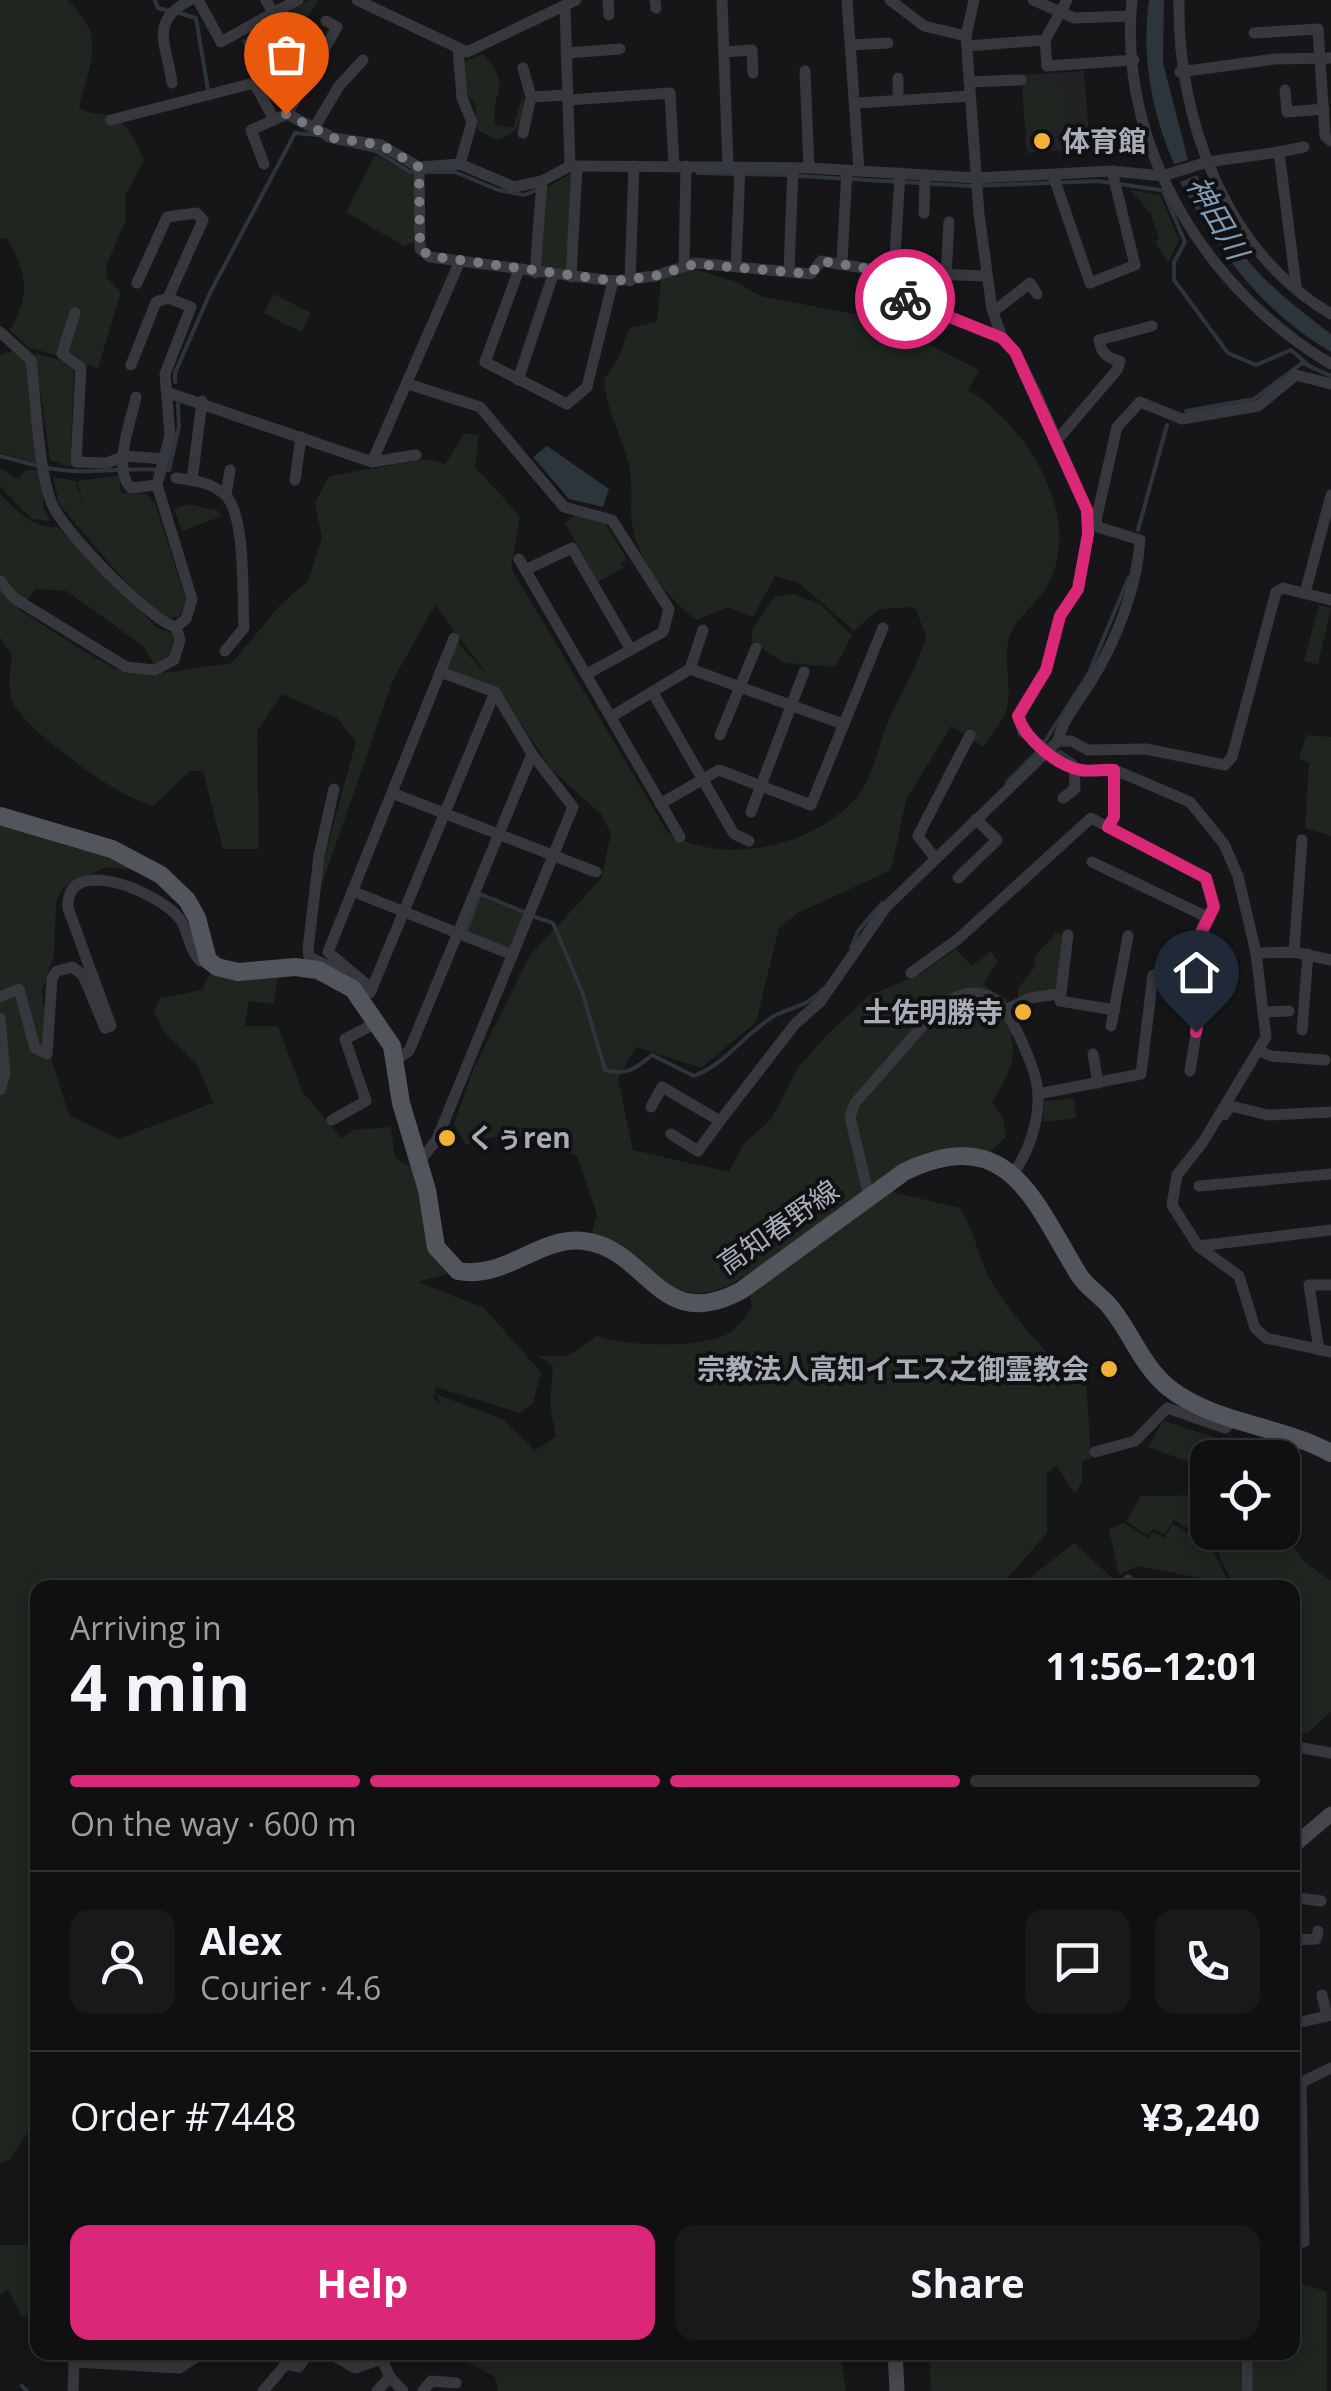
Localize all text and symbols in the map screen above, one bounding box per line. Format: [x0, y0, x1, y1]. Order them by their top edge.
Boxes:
pin [244, 12, 329, 115]
icon: bag [259, 27, 314, 82]
place label: 体育館 [1062, 121, 1146, 159]
marker: 体育館 [1031, 130, 1053, 152]
water label: 神田川 [1178, 168, 1260, 269]
courier [855, 249, 955, 349]
icon: bike [878, 272, 933, 327]
pin [1154, 930, 1239, 1033]
icon: home [1169, 945, 1224, 1000]
place label: 土佐明勝寺 [863, 992, 1003, 1030]
marker: 土佐明勝寺 [1012, 1001, 1034, 1023]
place label: くぅren [467, 1118, 571, 1156]
marker: くぅren [436, 1127, 458, 1149]
street label: 高知春野線 [709, 1170, 846, 1282]
place label: 宗教法人高知イエス之御霊教会 [697, 1349, 1089, 1387]
marker: 宗教法人高知イエス之御霊教会 [1098, 1358, 1120, 1380]
map controls [1190, 1440, 1300, 1550]
button: locate [1190, 1440, 1300, 1550]
text: Arriving in [70, 1606, 222, 1649]
text: 11:56–12:01 [1046, 1639, 1260, 1691]
text: 4 min [70, 1642, 250, 1730]
text: On the way · 600 m [70, 1802, 357, 1845]
button: person [70, 1909, 175, 2014]
button: chat [1025, 1909, 1130, 2014]
button: phone [1155, 1909, 1260, 2014]
text: Alex [200, 1914, 282, 1966]
text: Courier · 4.6 [200, 1966, 381, 2009]
text: Order #7448 [70, 2090, 297, 2142]
text: ¥3,240 [1141, 2090, 1260, 2142]
button: Help [70, 2225, 655, 2340]
button: Share [675, 2225, 1260, 2340]

